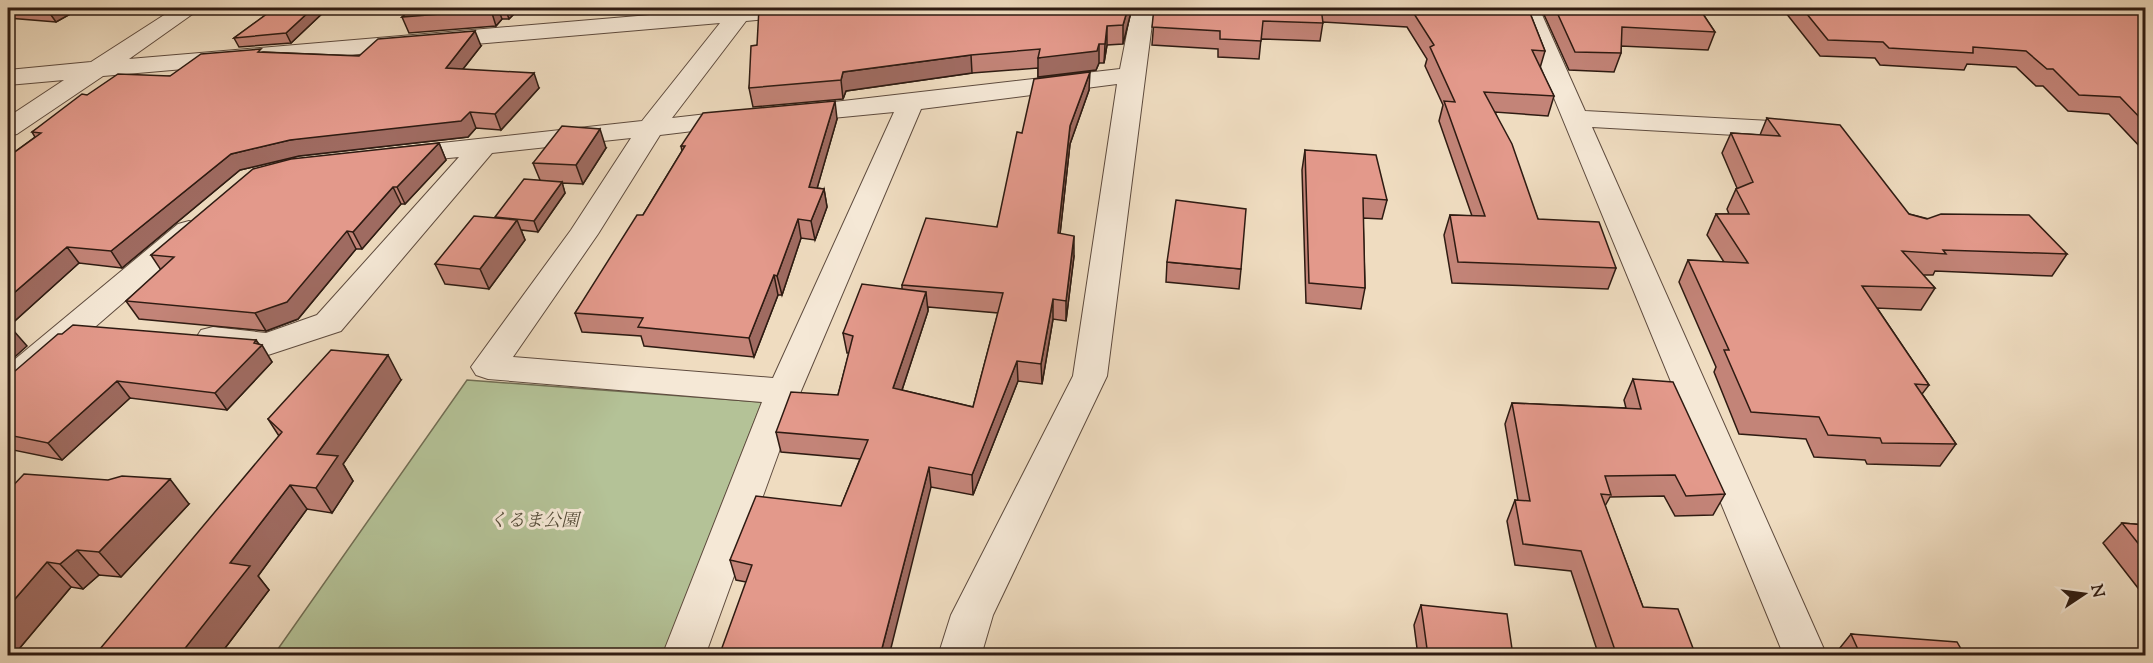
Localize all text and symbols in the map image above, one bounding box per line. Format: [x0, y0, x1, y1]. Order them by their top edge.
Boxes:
park label: くるま公園 [489, 509, 582, 535]
north arrow [2054, 564, 2114, 624]
text: N [2084, 582, 2109, 600]

